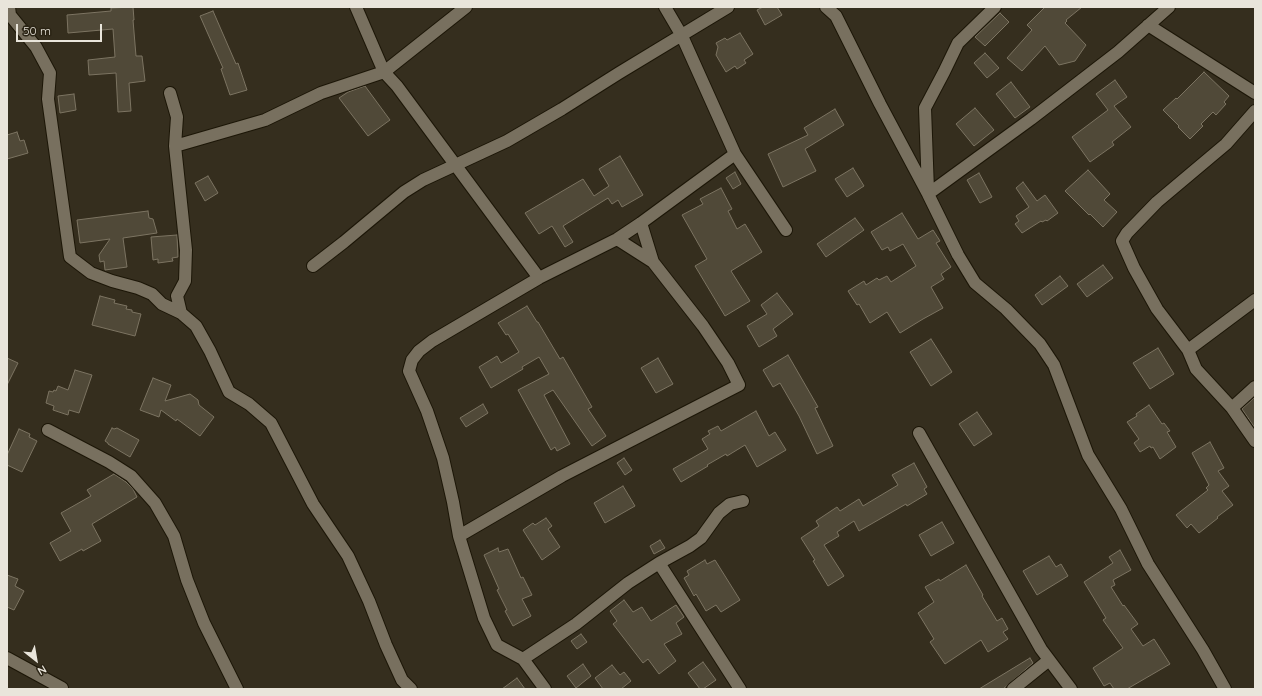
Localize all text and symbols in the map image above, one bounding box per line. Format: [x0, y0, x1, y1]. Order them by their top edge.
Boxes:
scale bar [18, 16, 104, 42]
text: 50 m [23, 23, 51, 38]
north arrow [16, 640, 56, 680]
text: N [35, 662, 49, 678]

